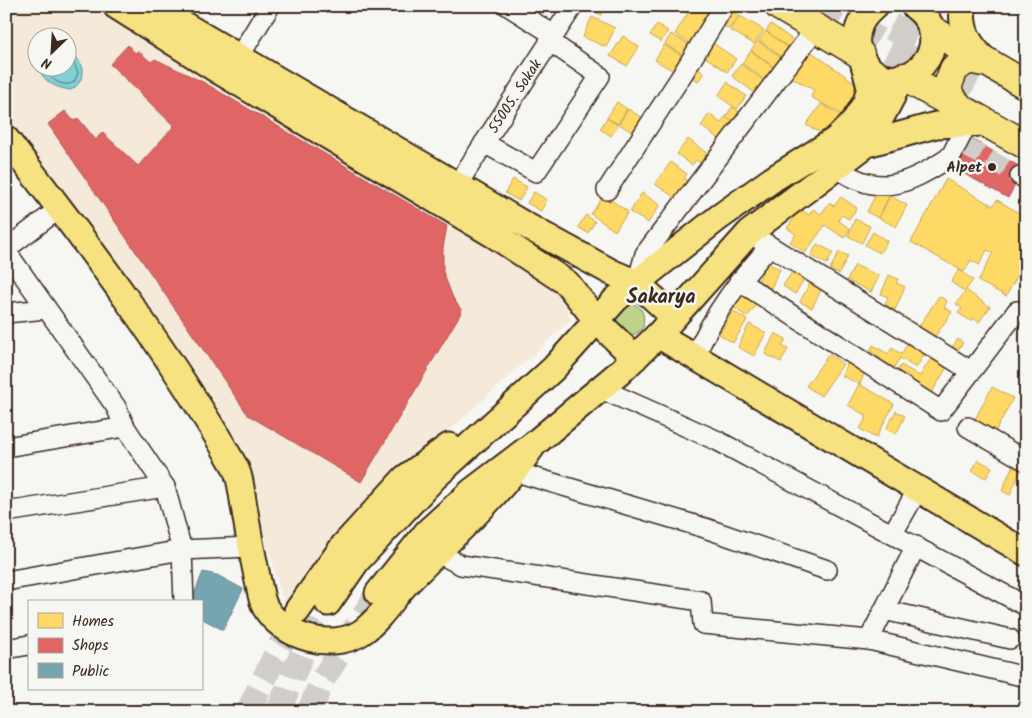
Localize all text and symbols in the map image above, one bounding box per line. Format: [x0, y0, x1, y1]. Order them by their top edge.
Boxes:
north arrow [28, 28, 78, 78]
text: N [38, 51, 56, 75]
street label: 55005. Sokak [482, 54, 549, 139]
place label: Alpet [946, 156, 982, 180]
marker: Alpet [986, 161, 998, 173]
district label: Sakarya [626, 282, 696, 314]
legend [28, 600, 202, 690]
text: Homes [72, 610, 115, 634]
text: Shops [72, 634, 109, 658]
text: Public [72, 660, 109, 684]

